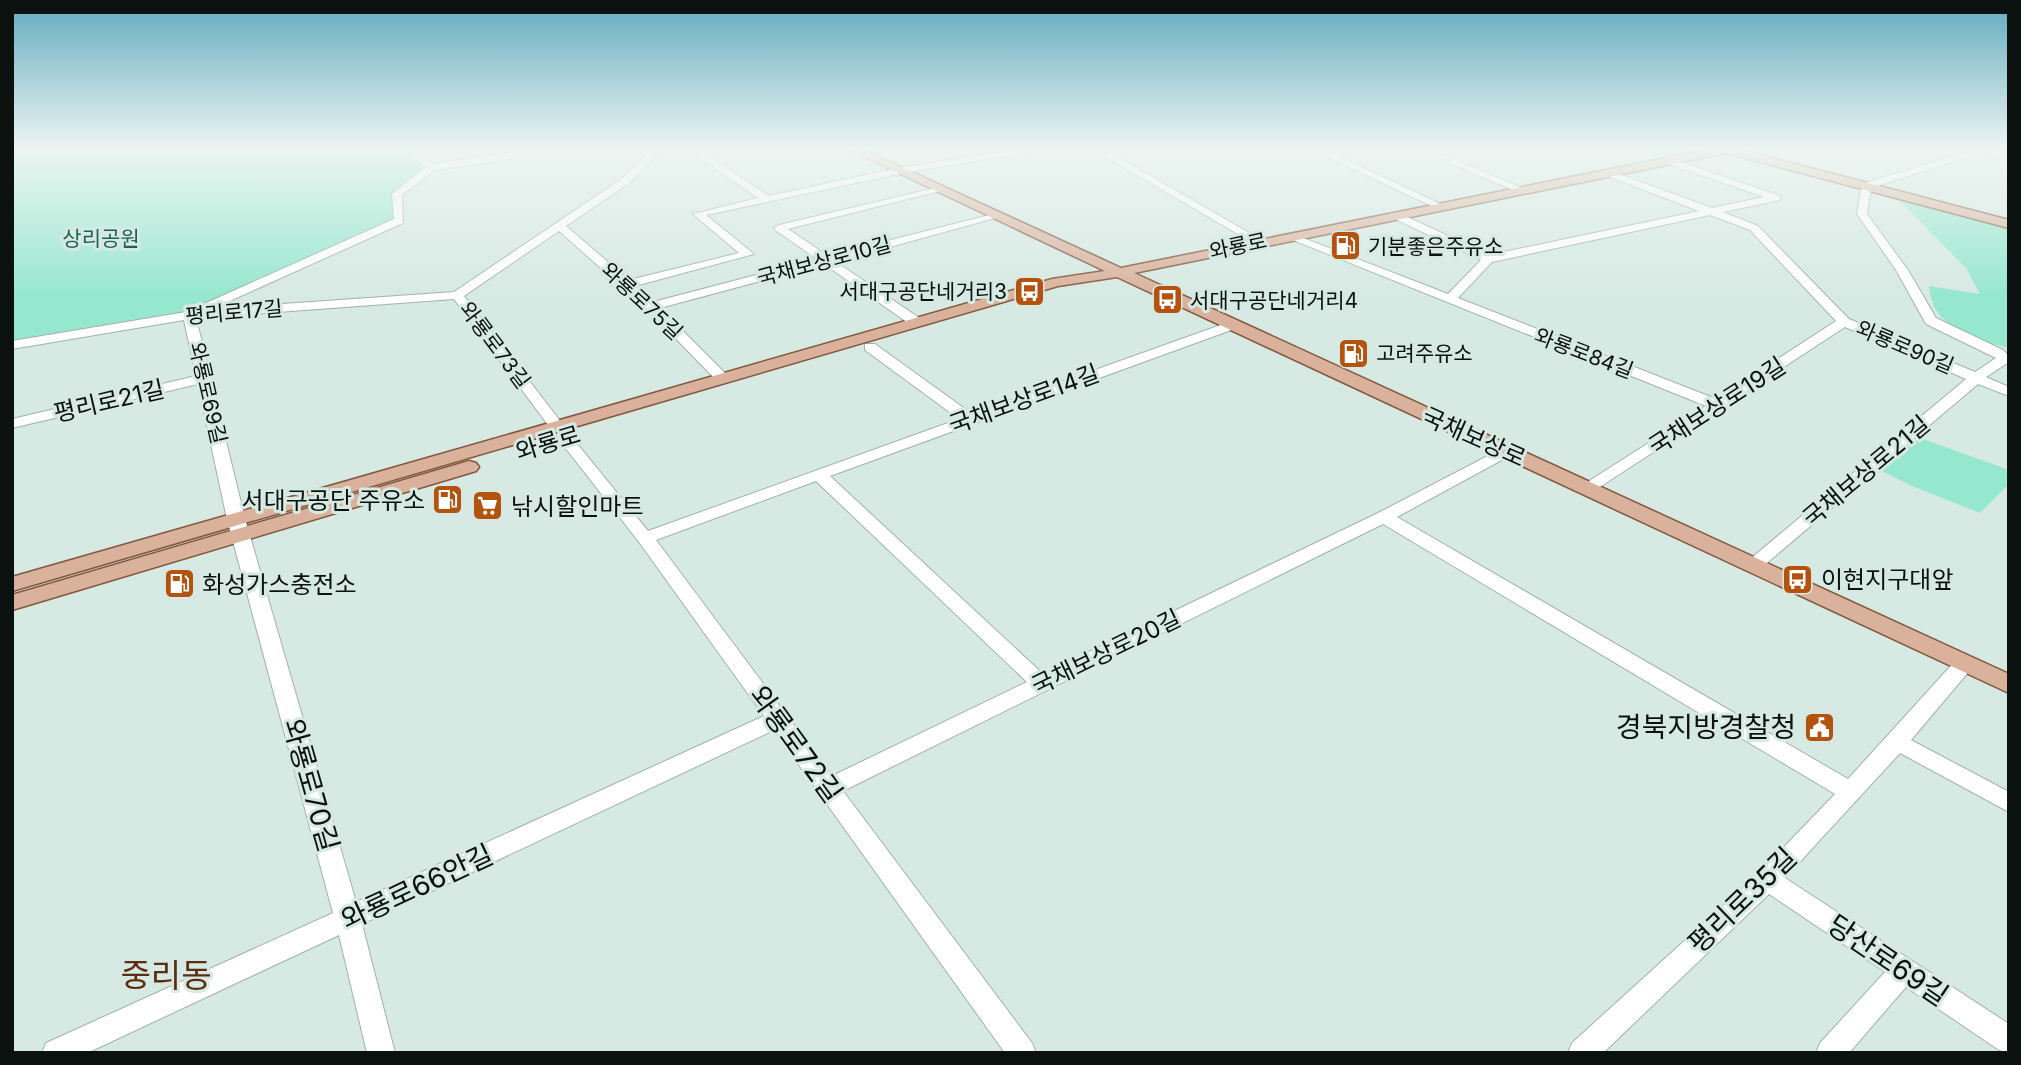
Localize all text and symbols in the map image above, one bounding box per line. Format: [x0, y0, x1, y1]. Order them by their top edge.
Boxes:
park label: 상리공원 [62, 226, 140, 251]
street label: 와룡로 [1207, 228, 1269, 264]
fuel station icon: 기분좋은주유소 [1328, 229, 1362, 263]
street label: 국채보상로10길 [754, 231, 894, 291]
place label: 기분좋은주유소 [1368, 234, 1503, 259]
street label: 와룡로75길 [596, 257, 688, 345]
bus stop icon: 서대구공단네거리3 [1013, 274, 1047, 308]
place label: 서대구공단네거리3 [839, 279, 1007, 304]
bus stop icon: 서대구공단네거리4 [1150, 283, 1184, 317]
place label: 서대구공단네거리4 [1190, 288, 1358, 313]
street label: 평리로17길 [184, 295, 284, 329]
street label: 와룡로73길 [454, 297, 536, 393]
street label: 와룡로90길 [1852, 315, 1958, 379]
street label: 와룡로84길 [1531, 323, 1637, 383]
fuel station icon: 고려주유소 [1336, 336, 1370, 370]
street label: 와룡로69길 [184, 340, 232, 446]
place label: 고려주유소 [1376, 341, 1473, 366]
street label: 국채보상로19길 [1643, 351, 1791, 461]
street label: 국채보상로14길 [945, 358, 1103, 440]
street label: 평리로21길 [51, 374, 167, 428]
street label: 국채보상로 [1418, 401, 1530, 473]
street label: 국채보상로21길 [1797, 409, 1935, 533]
street label: 와룡로 [512, 419, 584, 467]
fuel station icon: 서대구공단 주유소 [431, 483, 465, 517]
place label: 서대구공단 주유소 [242, 486, 425, 515]
supermarket icon: 낚시할인마트 [471, 489, 505, 523]
place label: 낚시할인마트 [511, 492, 643, 521]
bus stop icon: 이현지구대앞 [1781, 562, 1815, 596]
place label: 이현지구대앞 [1821, 565, 1953, 594]
fuel station icon: 화성가스충전소 [162, 567, 196, 601]
place label: 화성가스충전소 [202, 570, 357, 599]
street label: 국채보상로20길 [1027, 603, 1185, 701]
street label: 와룡로72길 [742, 679, 850, 809]
place label: 경북지방경찰청 [1616, 710, 1796, 744]
public building icon: 경북지방경찰청 [1802, 710, 1836, 744]
street label: 와룡로70길 [276, 715, 346, 855]
street label: 와룡로66안길 [336, 837, 498, 937]
street label: 평리로35길 [1681, 840, 1803, 960]
street label: 당산로69길 [1821, 907, 1955, 1013]
district label: 중리동 [120, 955, 212, 995]

